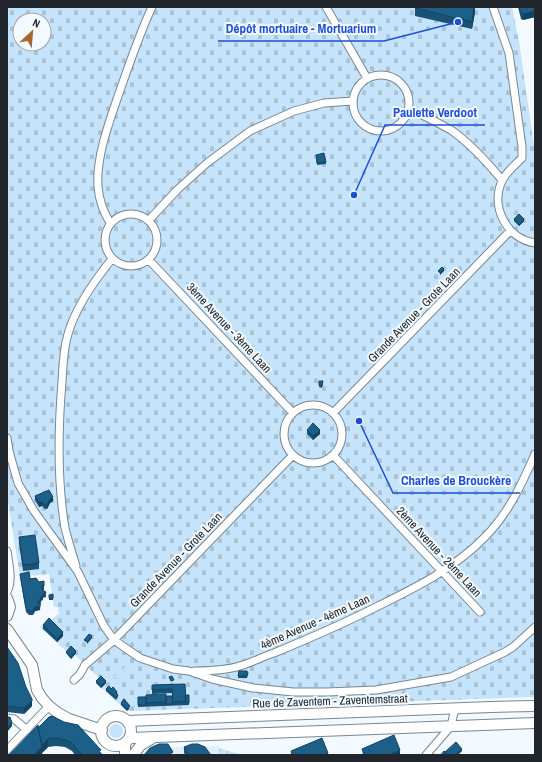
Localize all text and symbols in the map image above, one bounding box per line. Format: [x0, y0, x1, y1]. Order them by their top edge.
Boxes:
north arrow [12, 12, 52, 52]
text: N [30, 15, 42, 31]
callout: Dépôt mortuaire - Mortuarium [218, 16, 384, 41]
text: Dépôt mortuaire - Mortuarium [226, 20, 376, 37]
callout: Paulette Verdoot [385, 100, 485, 125]
text: Paulette Verdoot [393, 104, 477, 121]
street label: Grande Avenue - Grote Laan [364, 264, 464, 366]
street label: 3ème Avenue - 3ème Laan [183, 279, 275, 377]
callout: Charles de Brouckère [393, 468, 520, 493]
text: Charles de Brouckère [401, 472, 511, 489]
street label: 2ème Avenue - 2ème Laan [393, 503, 485, 601]
street label: Grande Avenue - Grote Laan [126, 509, 226, 611]
street label: 4ème Avenue - 4ème Laan [258, 591, 372, 653]
street label: Rue de Zaventem - Zaventemstraat [252, 690, 408, 712]

